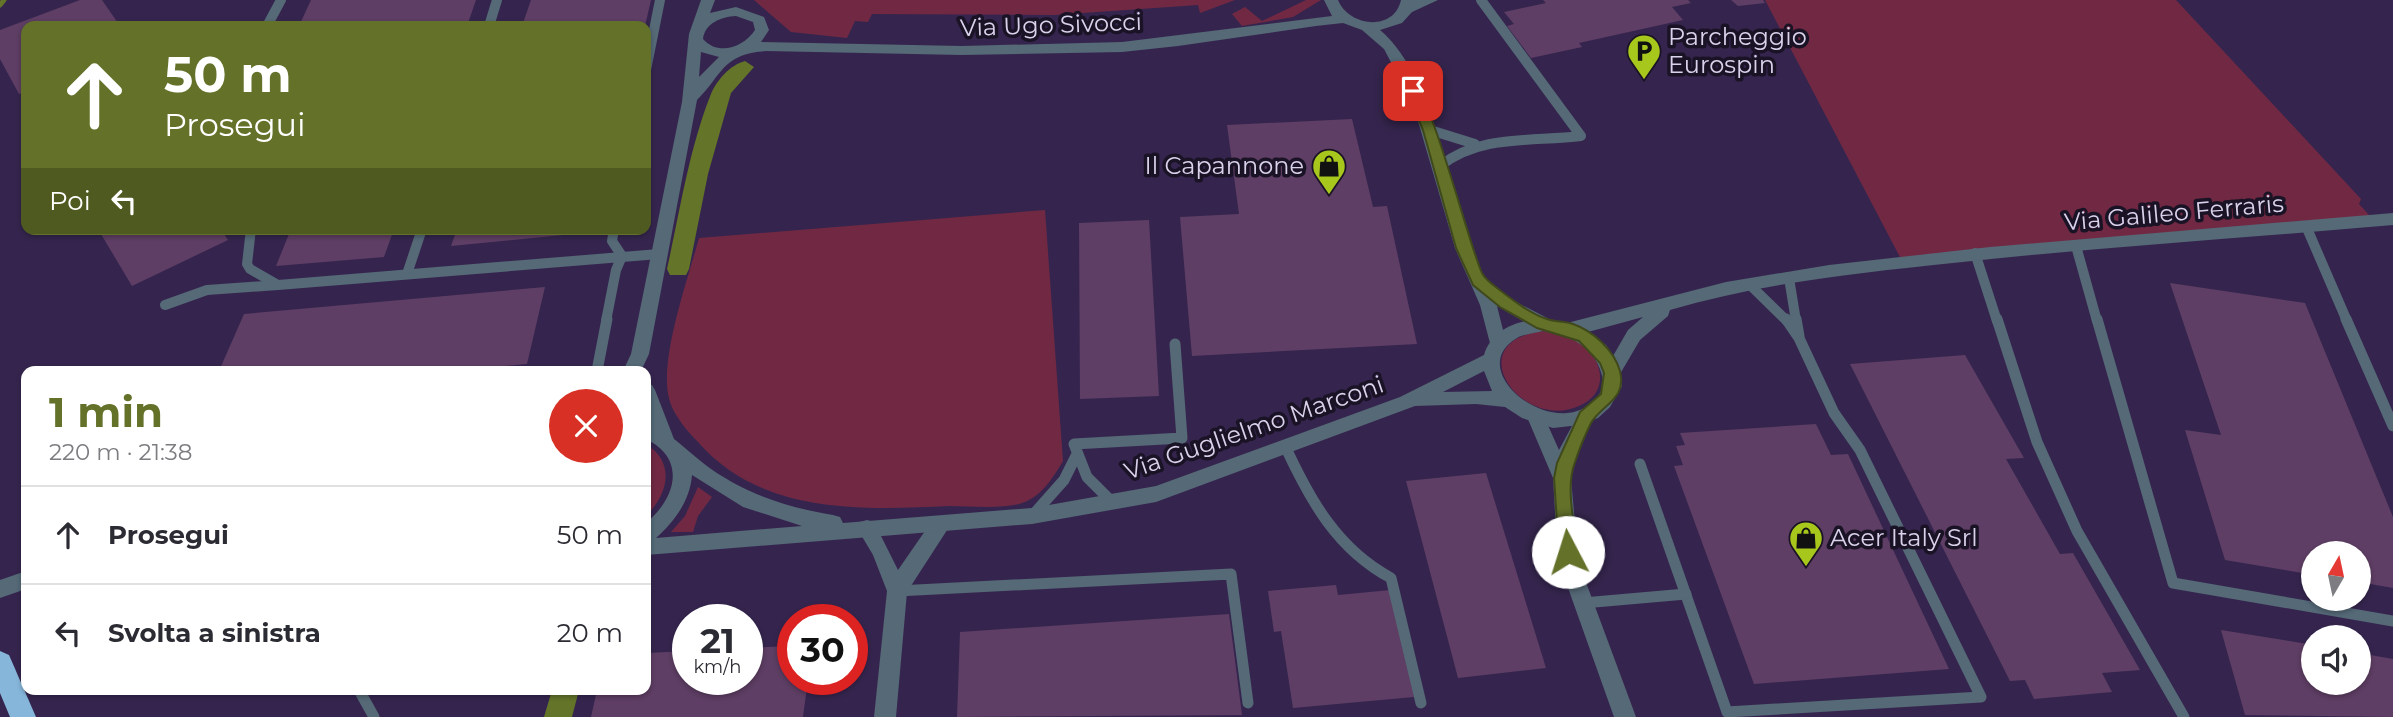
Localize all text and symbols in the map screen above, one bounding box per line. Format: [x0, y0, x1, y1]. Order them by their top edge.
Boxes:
street label: Via Ugo Sivocci [960, 7, 1142, 42]
place label: Parcheggio Eurospin [1668, 22, 1807, 79]
parking icon: Parcheggio Eurospin [1625, 32, 1663, 81]
text: 50 m [164, 45, 292, 104]
icon: ahead [49, 49, 140, 140]
pin [1383, 61, 1443, 121]
icon: arrive [1394, 72, 1432, 110]
text: Prosegui [164, 105, 306, 144]
shop icon: Il Capannone [1310, 147, 1348, 196]
place label: Il Capannone [1144, 151, 1304, 180]
icon: left [105, 182, 143, 220]
text: Poi [49, 185, 91, 217]
street label: Via Galileo Ferraris [2063, 188, 2285, 237]
street label: Via Guglielmo Marconi [1120, 369, 1387, 486]
text: 1 min [49, 386, 163, 438]
button: close [549, 389, 623, 463]
text: 220 m · 21:38 [49, 438, 192, 466]
position arrow [1531, 515, 1605, 589]
icon: ahead [49, 516, 87, 554]
text: Prosegui [108, 519, 229, 551]
text: 50 m [557, 519, 623, 551]
shop icon: Acer Italy Srl [1787, 519, 1825, 568]
place label: Acer Italy Srl [1830, 523, 1978, 552]
north arrow [2301, 541, 2371, 611]
map controls [2301, 541, 2371, 695]
speed limit sign: 30 [777, 604, 868, 695]
icon: left [49, 614, 87, 652]
text: Svolta a sinistra [108, 617, 321, 649]
text: 20 m [557, 617, 623, 649]
text: 21 [700, 619, 735, 662]
button: sound [2301, 625, 2371, 695]
text: km/h [693, 656, 742, 678]

